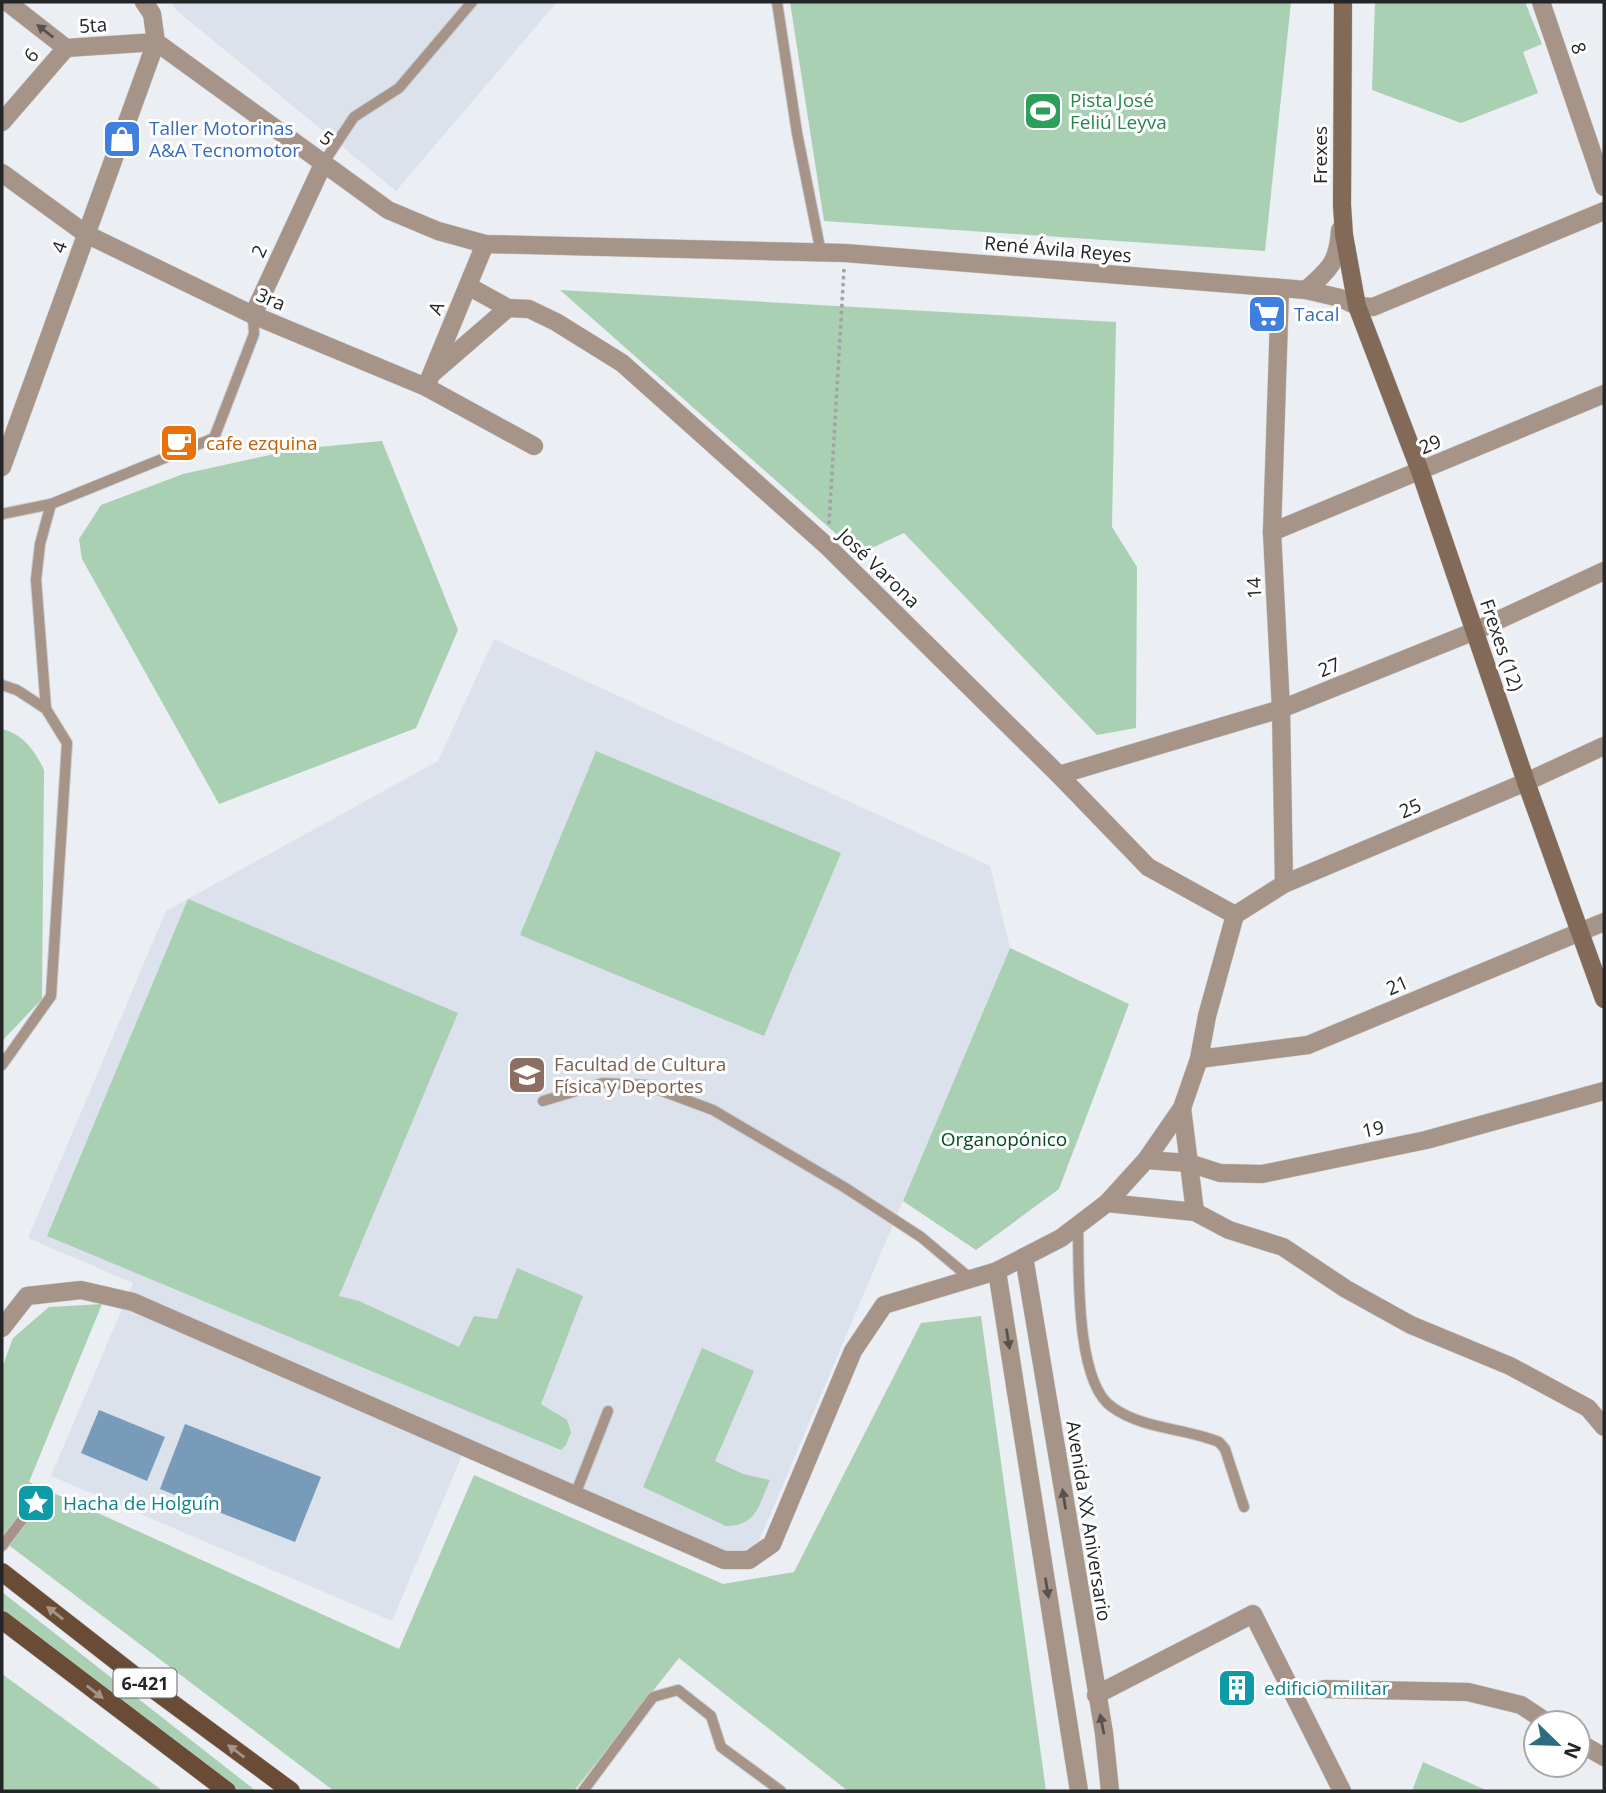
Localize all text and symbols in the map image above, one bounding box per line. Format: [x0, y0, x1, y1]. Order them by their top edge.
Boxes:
street label: 5ta [78, 11, 108, 39]
one-way arrow [36, 24, 54, 39]
street label: 8 [1565, 39, 1593, 57]
street label: 6 [18, 42, 44, 68]
place label: Pista José Feliú Leyva [1070, 87, 1167, 135]
sports icon: Pista José Feliú Leyva [1022, 90, 1064, 132]
place label: Taller Motorinas A&A Tecnomotor [149, 115, 300, 163]
shop icon: Taller Motorinas A&A Tecnomotor [101, 118, 143, 160]
street label: 5 [315, 124, 339, 152]
street label: Frexes [1307, 126, 1333, 184]
street label: René Ávila Reyes [983, 230, 1133, 268]
street label: 4 [45, 237, 73, 257]
street label: 2 [245, 241, 273, 261]
street label: 3ra [252, 281, 290, 317]
supermarket icon: Tacal [1246, 293, 1288, 335]
street label: A [422, 297, 450, 319]
place label: Tacal [1294, 301, 1339, 327]
cafe icon: cafe ezquina [158, 422, 200, 464]
street label: 29 [1415, 428, 1445, 460]
place label: cafe ezquina [206, 430, 318, 456]
street label: José Varona [831, 521, 926, 614]
street label: 14 [1240, 576, 1268, 600]
street label: Frexes (12) [1474, 595, 1530, 695]
street label: 27 [1314, 651, 1344, 683]
street label: 25 [1395, 792, 1425, 824]
street label: 21 [1382, 969, 1412, 1001]
place label: Facultad de Cultura Física y Deportes [554, 1051, 726, 1099]
school or university icon: Facultad de Cultura Física y Deportes [506, 1054, 548, 1096]
street label: 19 [1360, 1114, 1386, 1144]
park label: Organopónico [941, 1126, 1067, 1152]
one-way arrow [1003, 1328, 1014, 1350]
street label: Avenida XX Aniversario [1060, 1419, 1118, 1623]
place icon: Hacha de Holguín [15, 1482, 57, 1524]
one-way arrow [1058, 1488, 1069, 1510]
place label: Hacha de Holguín [63, 1490, 220, 1516]
one-way arrow [1042, 1577, 1053, 1599]
one-way arrow [46, 1607, 64, 1621]
building icon: edificio militar [1216, 1667, 1258, 1709]
road number: 6-421 [114, 1668, 176, 1698]
place label: edificio militar [1264, 1675, 1390, 1701]
one-way arrow [85, 1684, 103, 1699]
north arrow [1522, 1709, 1592, 1779]
one-way arrow [1096, 1713, 1107, 1735]
text: N [1558, 1738, 1588, 1763]
one-way arrow [227, 1744, 245, 1758]

